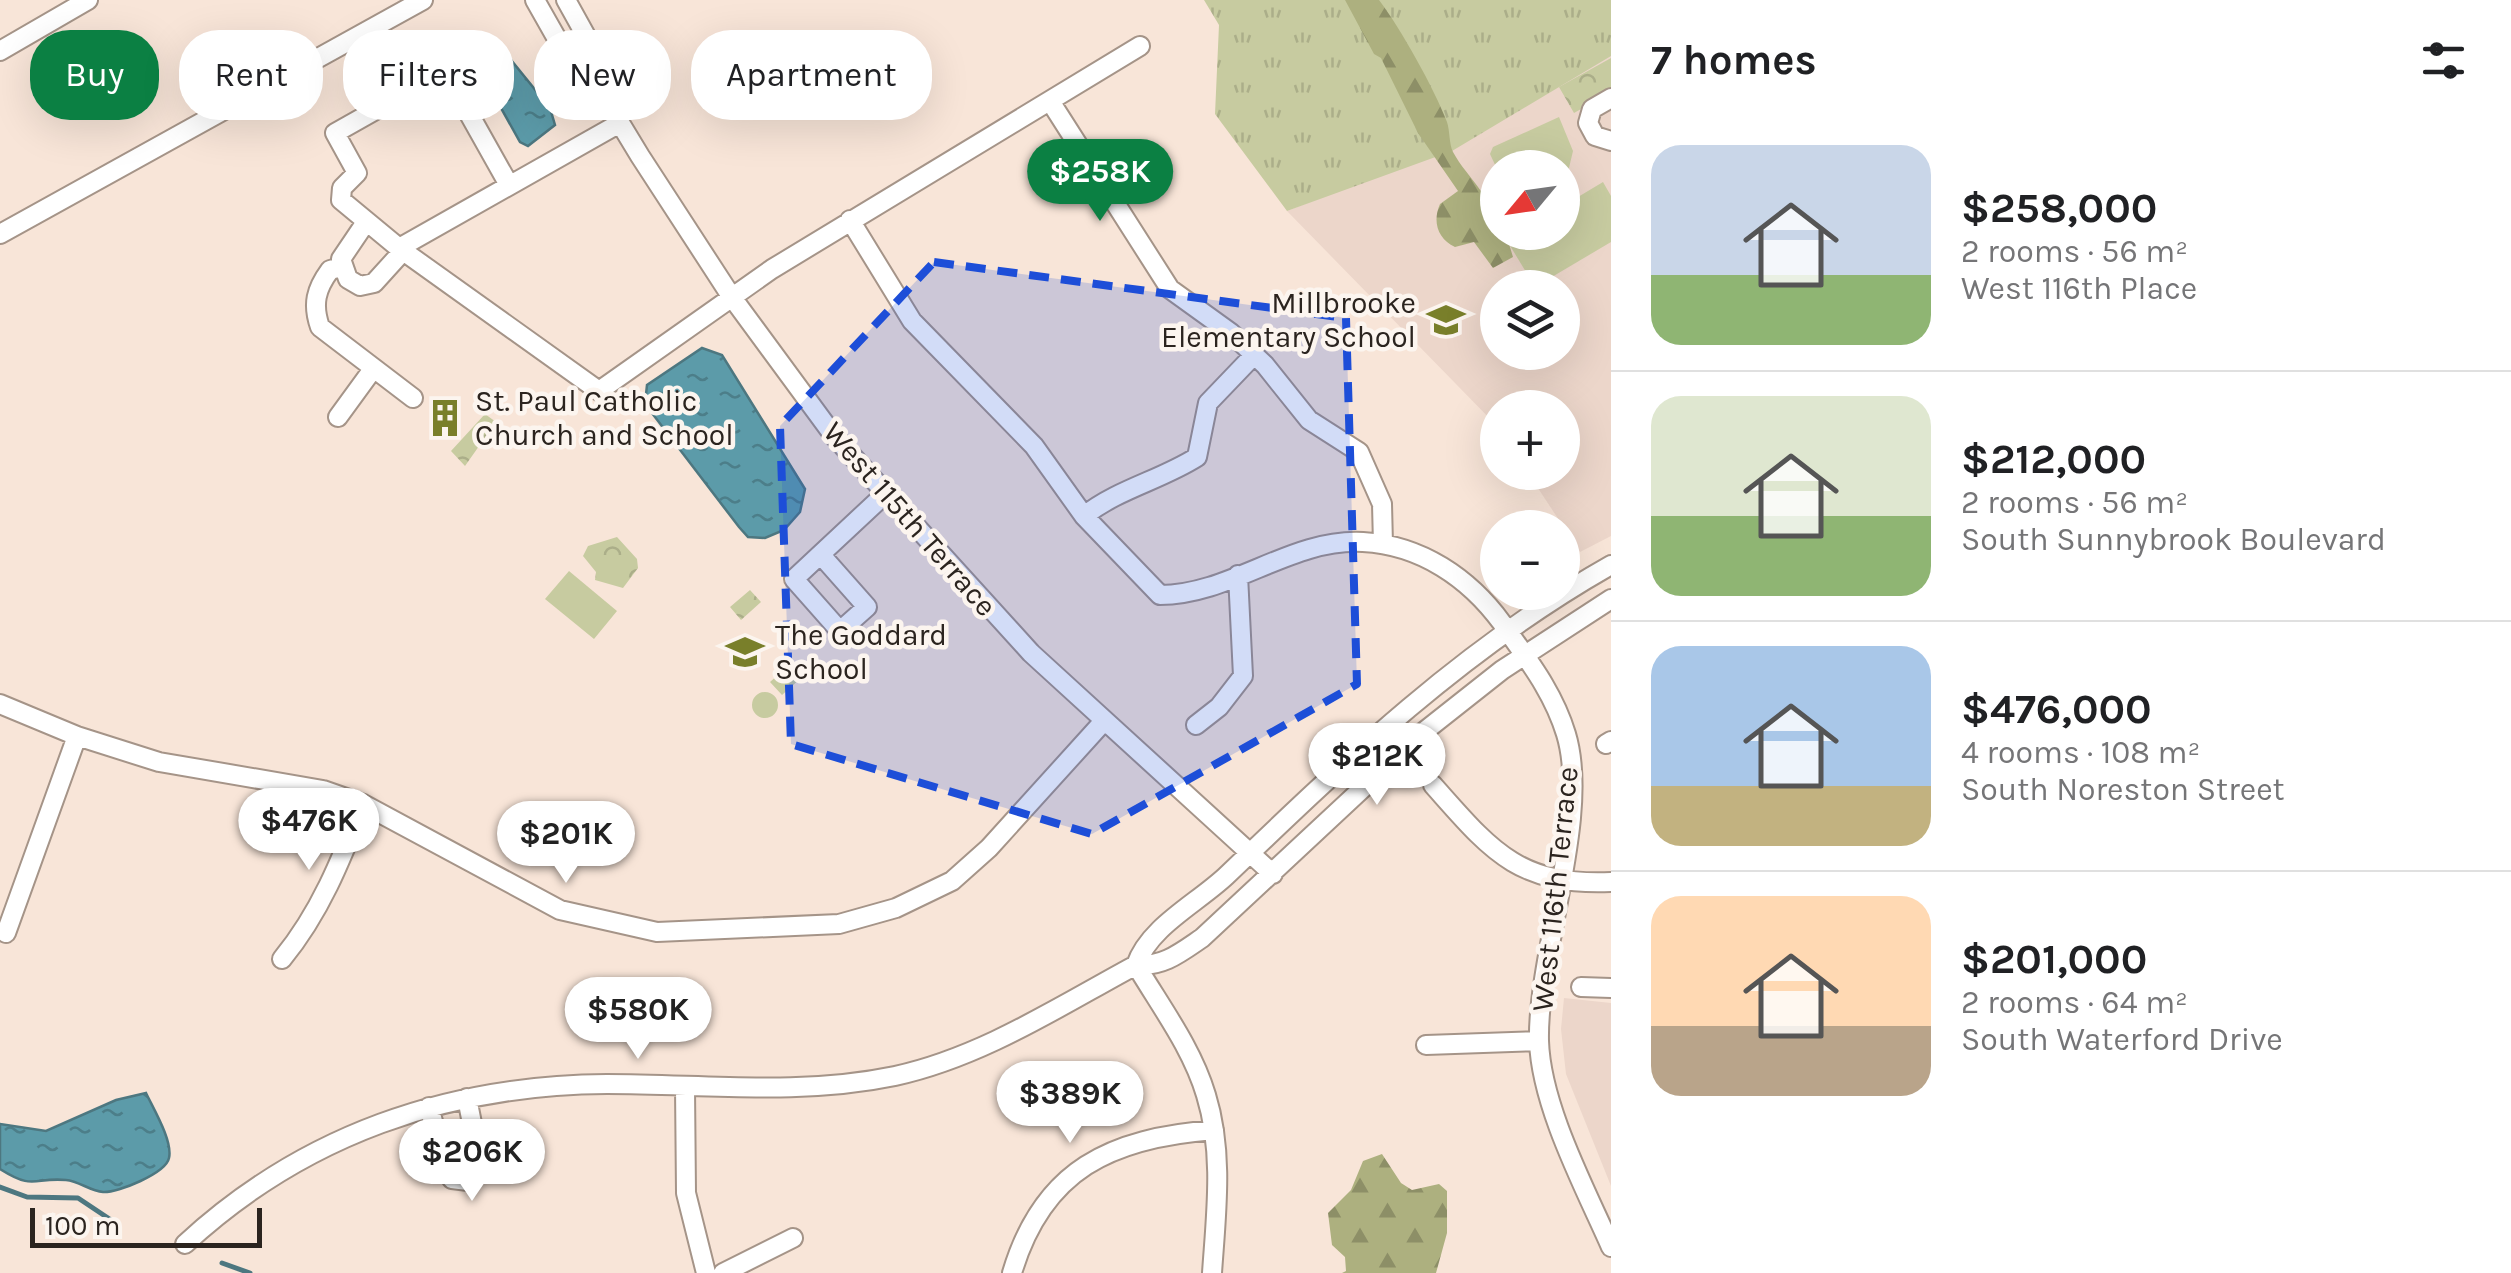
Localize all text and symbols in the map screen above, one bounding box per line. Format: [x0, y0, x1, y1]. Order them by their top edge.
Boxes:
chip: Buy [30, 30, 159, 120]
chip: Rent [179, 30, 323, 120]
chip: Filters [343, 30, 514, 120]
chip: New [534, 30, 671, 120]
chip: Apartment [691, 30, 932, 120]
icon: filters [2416, 33, 2471, 88]
text: 7 homes [1651, 35, 1817, 85]
pin: $258K [1030, 139, 1170, 224]
north arrow [1480, 150, 1580, 250]
map controls [1480, 150, 1580, 610]
text: $258K [1049, 153, 1151, 190]
text: $258,000 [1961, 183, 2157, 233]
icon: home [1731, 185, 1851, 305]
text: 2 rooms · 56 m² [1961, 233, 2188, 270]
button: layers [1480, 270, 1580, 370]
text: West 116th Place [1961, 270, 2197, 307]
place label: Millbrooke Elementary School [1161, 285, 1416, 355]
school or university icon: Millbrooke Elementary School [1425, 299, 1467, 341]
place label: St. Paul Catholic Church and School [475, 383, 734, 453]
button: + [1480, 390, 1580, 490]
building icon: St. Paul Catholic Church and School [424, 397, 466, 439]
street label: West 115th Terrace [816, 414, 1004, 624]
text: $212,000 [1961, 434, 2146, 484]
icon: home [1731, 436, 1851, 556]
text: 2 rooms · 56 m² [1961, 484, 2188, 521]
button: − [1480, 510, 1580, 610]
text: South Sunnybrook Boulevard [1961, 521, 2386, 558]
place label: The Goddard School [775, 617, 947, 687]
school or university icon: The Goddard School [724, 631, 766, 673]
text: $476,000 [1961, 684, 2152, 734]
icon: home [1731, 686, 1851, 806]
pin: $212K [1307, 723, 1447, 808]
text: 4 rooms · 108 m² [1961, 734, 2200, 771]
text: $212K [1330, 737, 1424, 774]
street label: West 116th Terrace [1524, 765, 1586, 1013]
text: South Noreston Street [1961, 771, 2285, 808]
pin: $476K [239, 788, 379, 873]
pin: $201K [496, 801, 636, 886]
text: $476K [260, 802, 358, 839]
text: $201K [519, 815, 613, 852]
text: $201,000 [1961, 934, 2147, 984]
icon: home [1731, 936, 1851, 1056]
pin: $580K [568, 977, 708, 1062]
text: 2 rooms · 64 m² [1961, 984, 2188, 1021]
text: $580K [587, 991, 689, 1028]
text: South Waterford Drive [1961, 1021, 2283, 1058]
pin: $389K [1000, 1061, 1140, 1146]
text: $389K [1018, 1075, 1122, 1112]
pin: $206K [402, 1119, 542, 1204]
text: $206K [421, 1133, 523, 1170]
scale bar [30, 1203, 262, 1248]
text: 100 m [45, 1209, 120, 1242]

